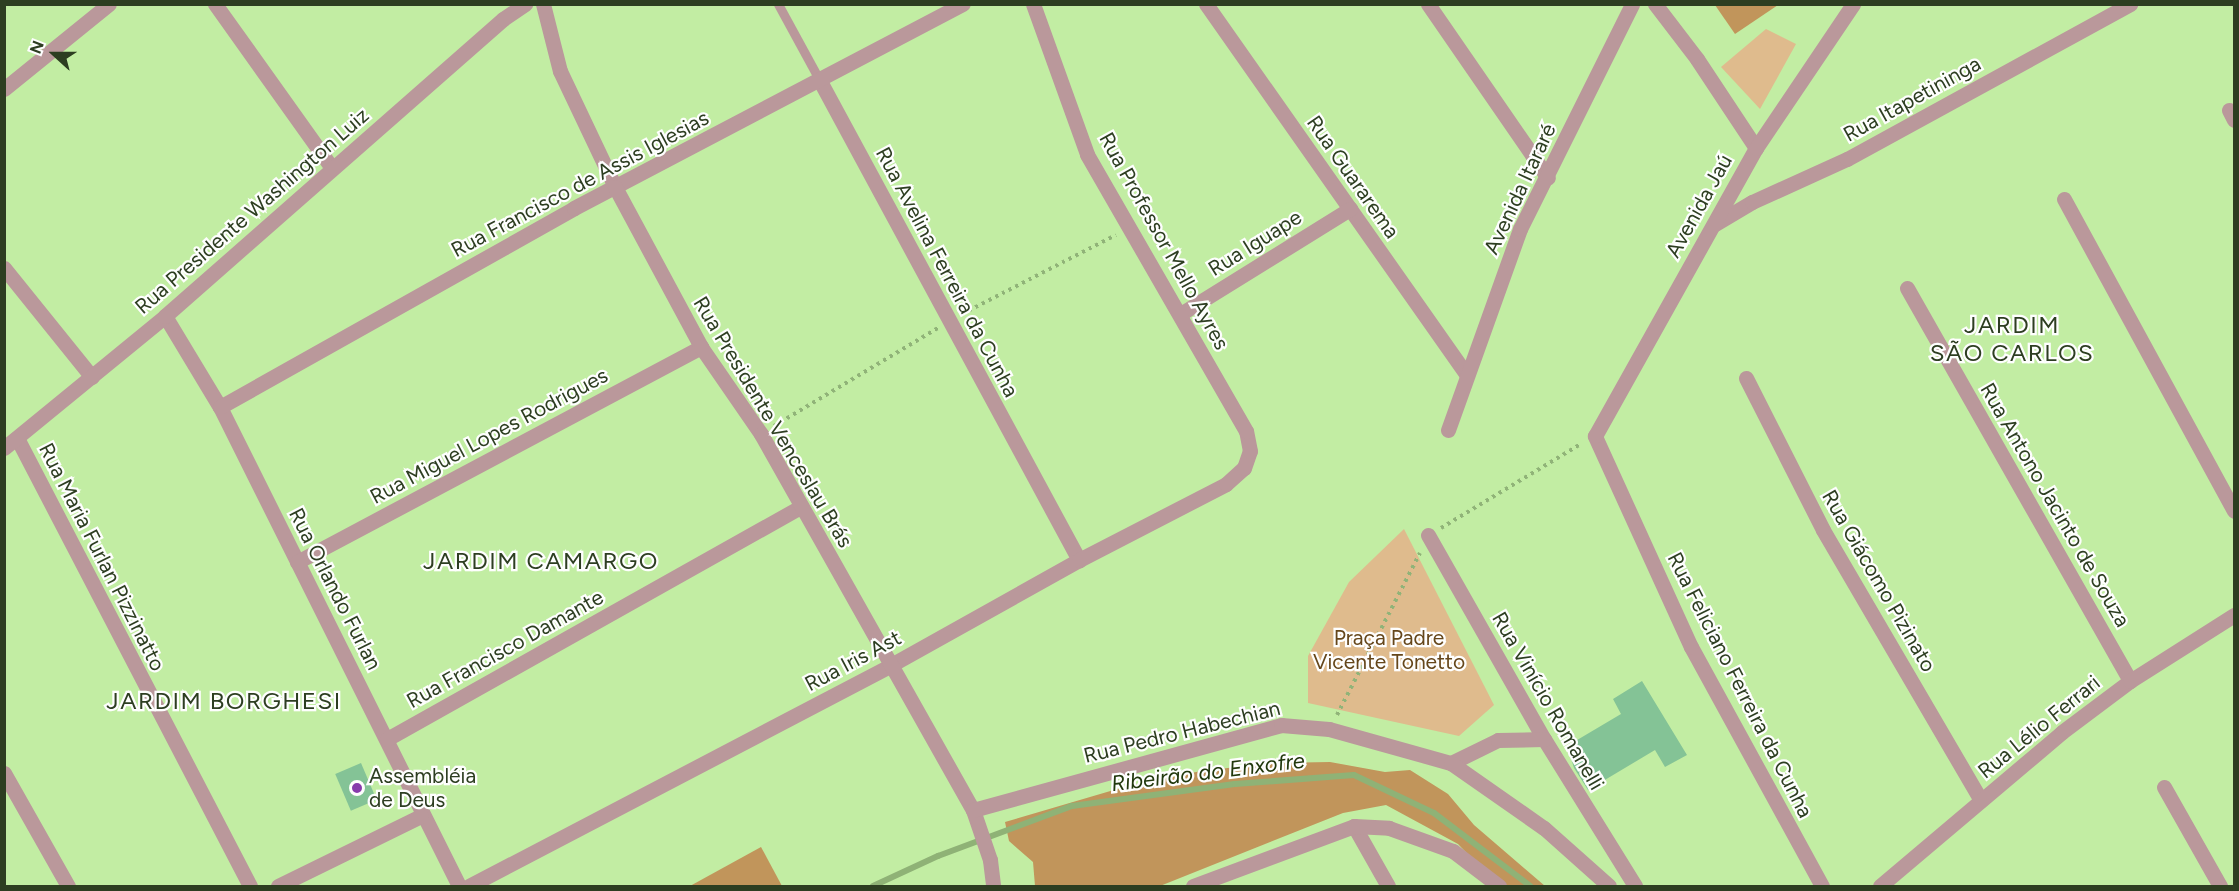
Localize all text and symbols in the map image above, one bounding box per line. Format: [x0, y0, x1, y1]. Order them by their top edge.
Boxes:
north arrow [24, 24, 84, 84]
text: N [26, 38, 48, 57]
street label: Rua Itapetininga [1839, 51, 1985, 147]
street label: Rua Presidente Washington Luiz [130, 103, 374, 319]
street label: Rua Francisco de Assis Iglesias [447, 105, 713, 263]
street label: Rua Guararema [1301, 111, 1405, 243]
street label: Avenida Itararé [1479, 120, 1561, 258]
street label: Rua Professor Mello Ayres [1094, 128, 1234, 354]
street label: Rua Avelina Ferreira da Cunha [870, 143, 1024, 401]
street label: Avenida Jaú [1660, 150, 1738, 262]
street label: Rua Iguape [1204, 204, 1306, 282]
street label: Rua Presidente Venceslau Brás [688, 292, 858, 552]
district label: JARDIM SÃO CARLOS [1930, 311, 2094, 367]
street label: Rua Miguel Lopes Rodrigues [366, 363, 612, 509]
street label: Rua Antono Jacinto de Souza [1975, 379, 2135, 631]
street label: Rua Maria Furlan Pizzinatto [34, 439, 170, 675]
street label: Rua Giácomo Pizinato [1817, 486, 1941, 676]
street label: Rua Orlando Furlan [283, 504, 387, 674]
district label: JARDIM CAMARGO [423, 547, 659, 575]
street label: Rua Feliciano Ferreira da Cunha [1662, 548, 1818, 822]
street label: Rua Francisco Damante [402, 584, 608, 714]
street label: Rua Vinício Romanelli [1487, 607, 1609, 795]
street label: Rua Iris Ast [801, 625, 905, 697]
park label: Praça Padre Vicente Tonetto [1313, 625, 1465, 675]
street label: Rua Lélio Ferrari [1973, 670, 2105, 784]
district label: JARDIM BORGHESI [106, 687, 342, 715]
street label: Rua Pedro Habechian [1081, 695, 1283, 769]
water label: Ribeirão do Enxofre [1110, 747, 1306, 797]
place label: Assembléia de Deus [369, 763, 476, 813]
marker: Assembléia de Deus [350, 781, 364, 795]

